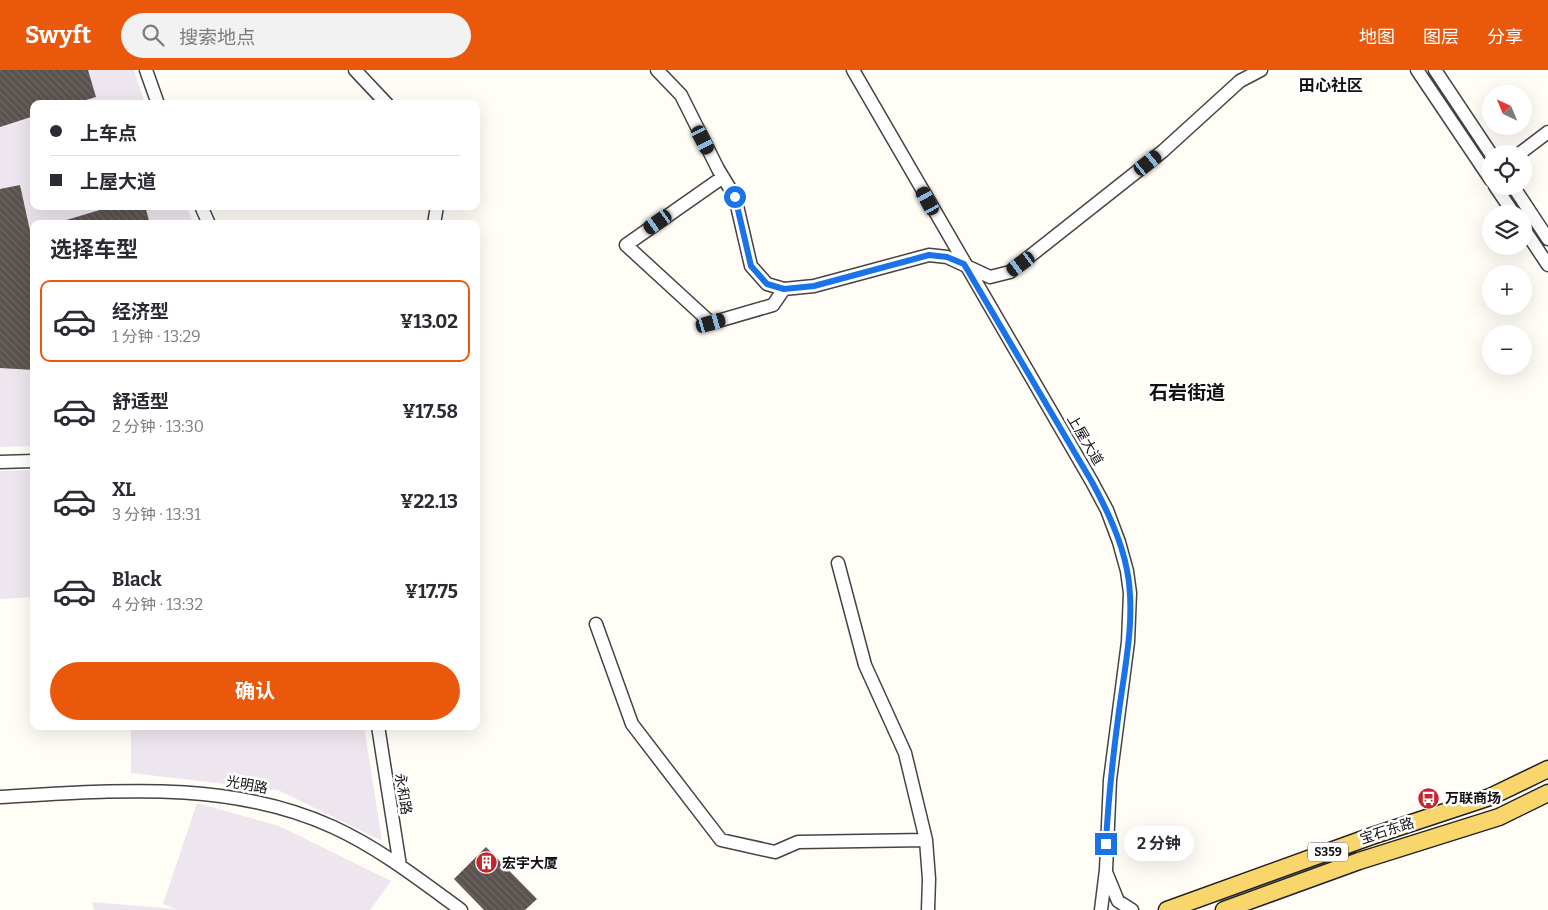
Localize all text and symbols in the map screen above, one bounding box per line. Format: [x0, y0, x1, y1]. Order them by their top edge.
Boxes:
search box [121, 13, 471, 58]
text: Swyft [25, 21, 91, 49]
icon: search [139, 21, 167, 49]
text: 搜索地点 [179, 26, 255, 49]
text: 地图 [1359, 26, 1395, 48]
text: 图层 [1423, 26, 1459, 48]
text: 分享 [1487, 26, 1523, 48]
district label: 田心社区 [1299, 76, 1363, 95]
north arrow [1482, 85, 1532, 135]
map controls [1482, 85, 1532, 375]
text: 上车点 [80, 122, 137, 145]
car [689, 123, 716, 157]
button: locate [1482, 145, 1532, 195]
car [1131, 148, 1164, 178]
text: 上屋大道 [80, 170, 156, 193]
car [914, 184, 941, 218]
route start [724, 186, 746, 208]
button: layers [1482, 205, 1532, 255]
car [641, 207, 674, 237]
text: 选择车型 [50, 236, 138, 263]
car [1004, 249, 1037, 279]
button: + [1482, 265, 1532, 315]
icon: car [52, 299, 97, 344]
text: 经济型 [112, 300, 169, 323]
text: ¥13.02 [400, 310, 458, 333]
car [694, 312, 727, 334]
button: − [1482, 325, 1532, 375]
text: 1 分钟 · 13:29 [112, 327, 201, 346]
district label: 石岩街道 [1149, 381, 1225, 404]
icon: car [52, 389, 97, 434]
text: 舒适型 [112, 390, 169, 413]
text: ¥17.58 [402, 400, 458, 423]
street label: 上屋大道 [1063, 412, 1107, 468]
text: 2 分钟 · 13:30 [112, 417, 204, 436]
text: XL [112, 478, 136, 501]
icon: car [52, 479, 97, 524]
text: ¥22.13 [400, 490, 458, 513]
text: 3 分钟 · 13:31 [112, 505, 201, 524]
text: Black [112, 568, 162, 591]
icon: car [52, 569, 97, 614]
text: ¥17.75 [405, 580, 458, 603]
text: 4 分钟 · 13:32 [112, 595, 203, 614]
button: 确认 [50, 662, 460, 720]
street label: 永和路 [391, 772, 415, 816]
street label: 光明路 [225, 773, 269, 797]
bus stop icon: 万联商场 [1417, 786, 1441, 810]
place label: 万联商场 [1445, 790, 1501, 807]
street label: 宝石东路 [1358, 814, 1416, 848]
callout: 2 分钟 [1124, 826, 1194, 862]
route end [1095, 833, 1117, 855]
text: 2 分钟 [1137, 834, 1181, 853]
road number: S359 [1308, 842, 1348, 862]
building icon: 宏宇大厦 [474, 851, 498, 875]
place label: 宏宇大厦 [502, 855, 558, 872]

